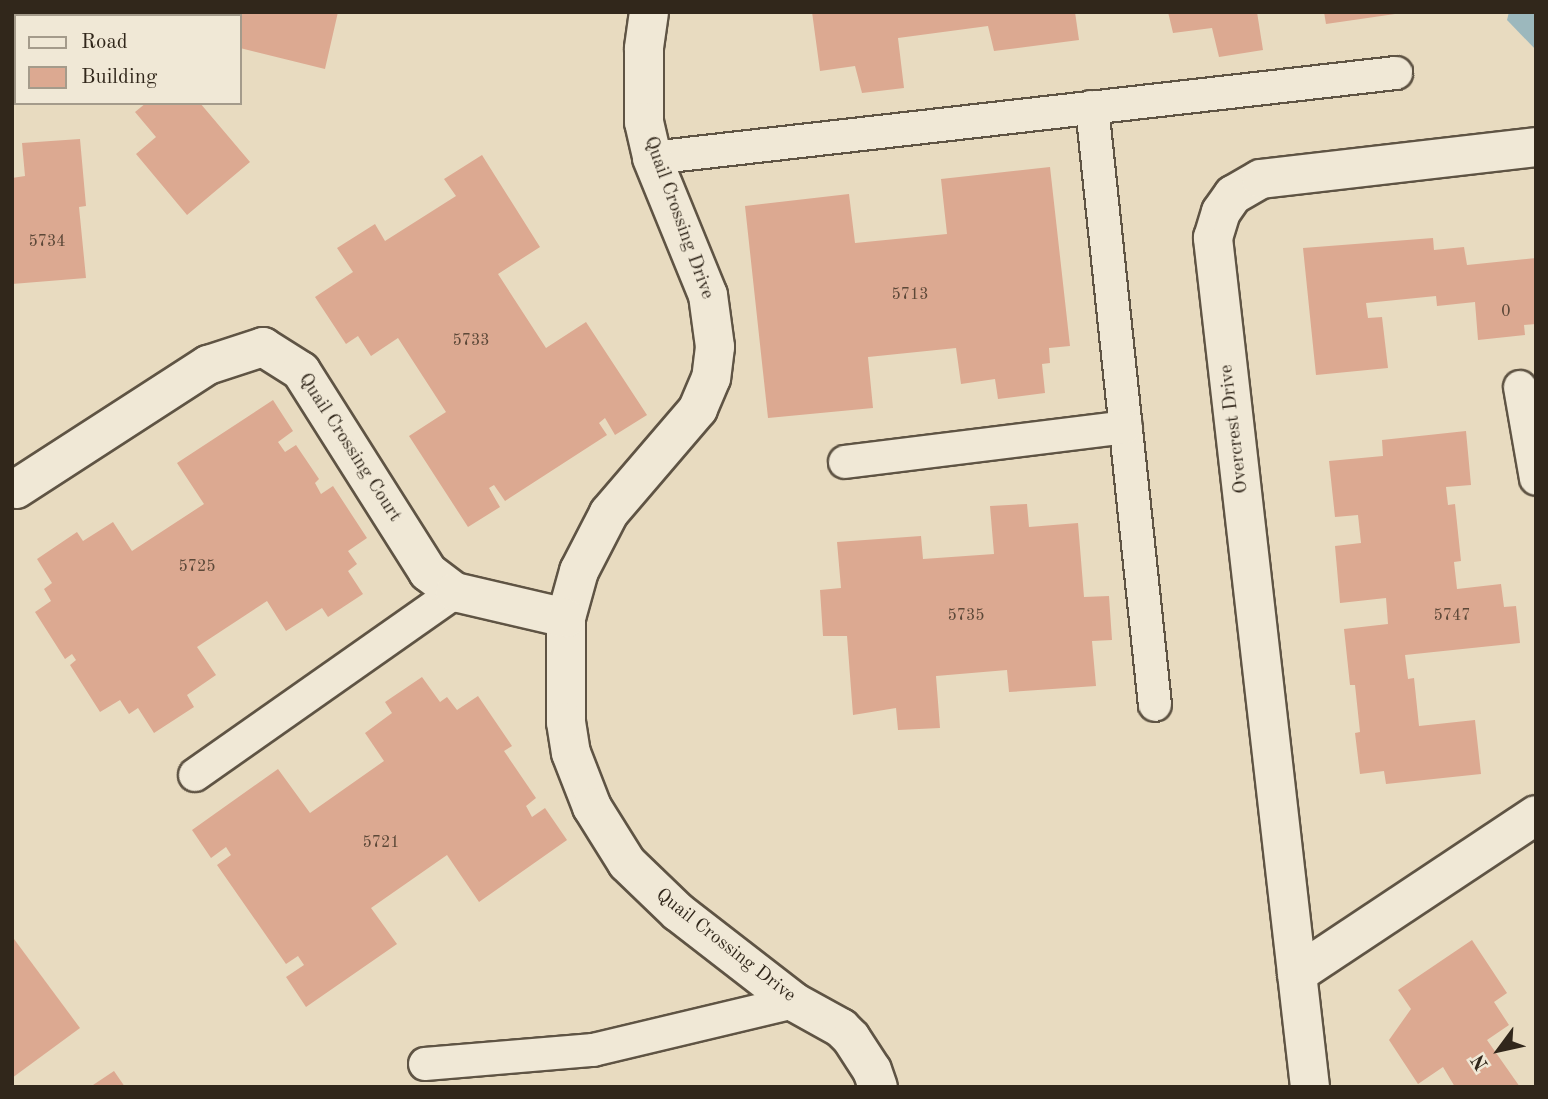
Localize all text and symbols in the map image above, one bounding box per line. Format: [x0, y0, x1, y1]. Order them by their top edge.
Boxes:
legend [14, 14, 242, 105]
text: Road [81, 32, 128, 53]
text: Building [81, 67, 157, 88]
street label: Quail Crossing Drive [638, 134, 718, 302]
house number: 5734 [28, 232, 66, 252]
house number: 5713 [891, 285, 929, 305]
house number: 0 [1501, 302, 1511, 322]
house number: 5733 [452, 331, 490, 351]
street label: Overcrest Drive [1216, 363, 1254, 495]
street label: Quail Crossing Court [292, 369, 406, 527]
house number: 5725 [178, 557, 216, 577]
house number: 5735 [947, 606, 985, 626]
house number: 5747 [1433, 606, 1471, 626]
house number: 5721 [362, 833, 400, 853]
street label: Quail Crossing Drive [650, 884, 800, 1008]
north arrow [1464, 1015, 1534, 1085]
text: N [1469, 1050, 1493, 1073]

